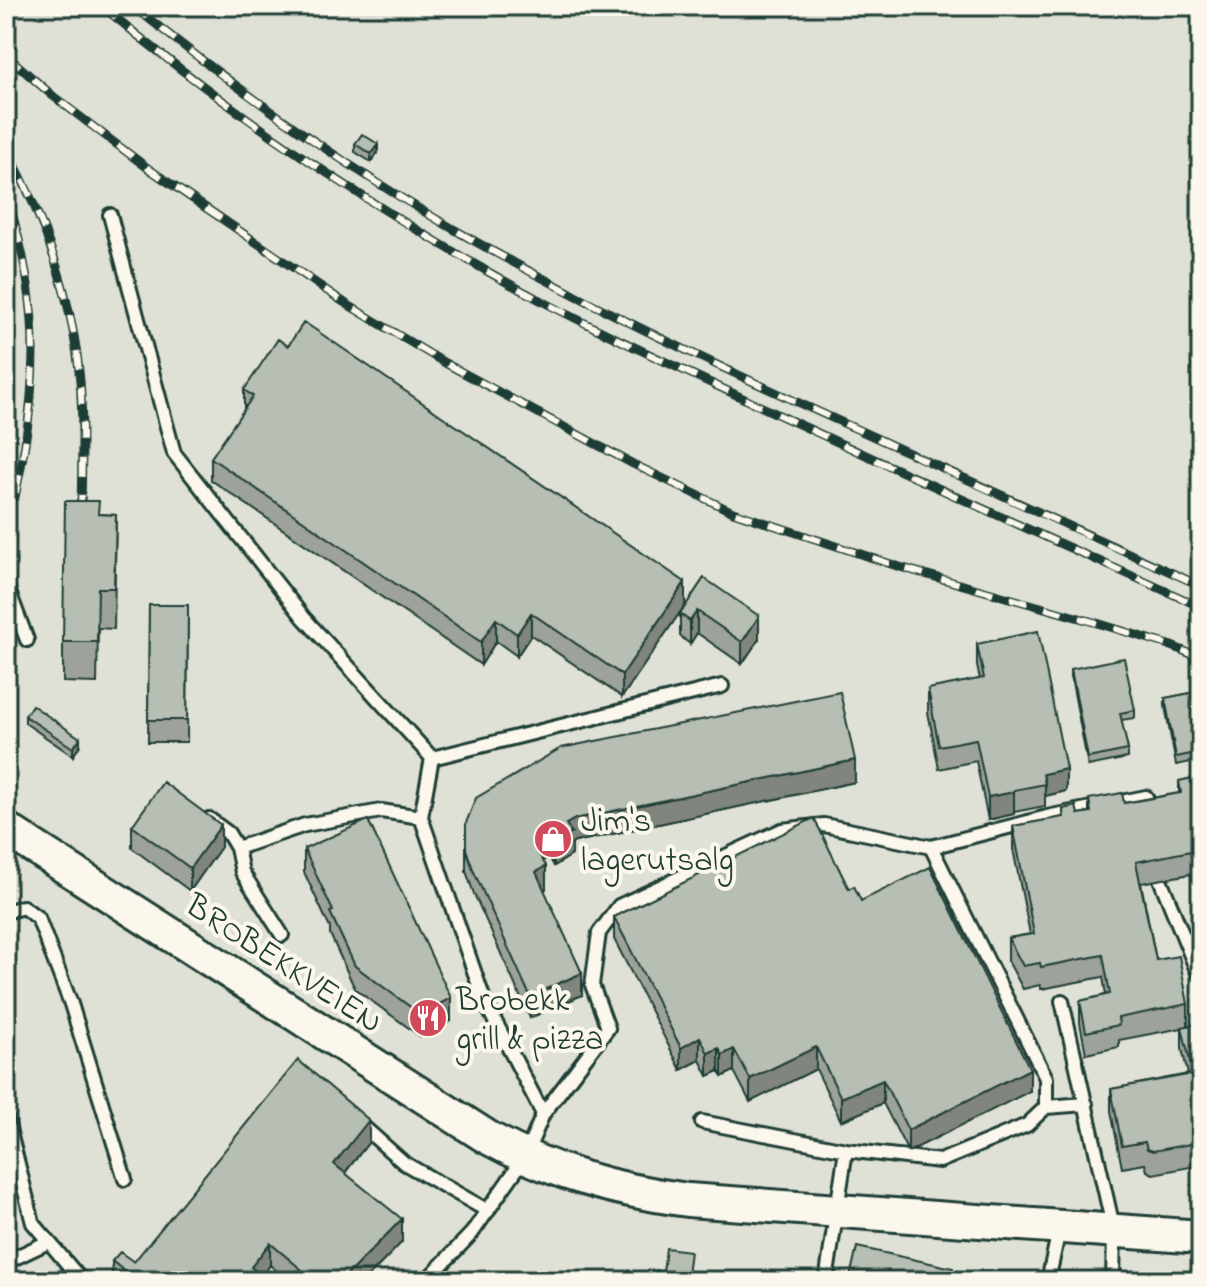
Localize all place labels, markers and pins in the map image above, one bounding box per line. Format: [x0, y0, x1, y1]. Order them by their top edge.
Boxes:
place label: Jim's lagerutsalg [581, 798, 734, 887]
shop icon: Jim's lagerutsalg [532, 818, 574, 860]
place label: Brobekk grill & pizza [455, 977, 603, 1066]
restaurant icon: Brobekk grill & pizza [407, 997, 449, 1039]

